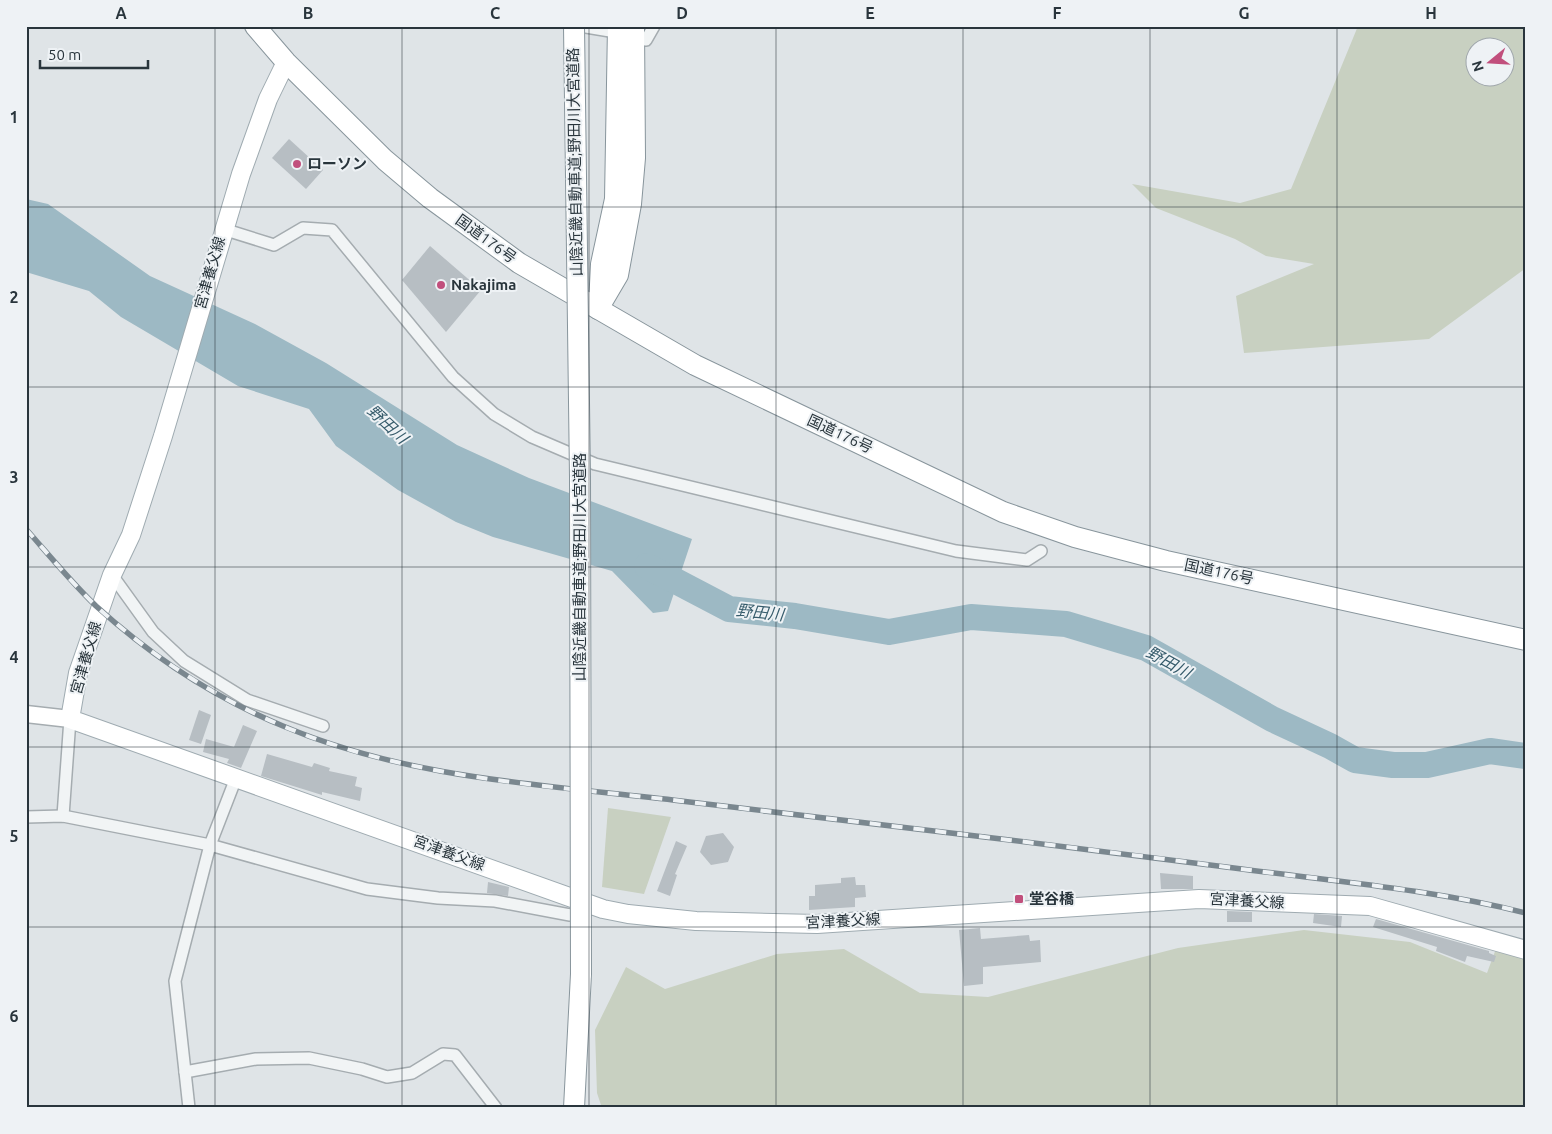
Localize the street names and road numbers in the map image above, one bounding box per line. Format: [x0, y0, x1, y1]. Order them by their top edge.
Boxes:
street label: 山陰近畿自動車道;野田川大宮道路 [564, 48, 585, 276]
street label: 国道176号 [453, 211, 520, 266]
street label: 宮津養父線 [191, 234, 228, 311]
street label: 国道176号 [805, 411, 876, 456]
street label: 山陰近畿自動車道;野田川大宮道路 [571, 453, 588, 681]
street label: 国道176号 [1183, 556, 1255, 587]
street label: 宮津養父線 [67, 619, 104, 696]
street label: 宮津養父線 [411, 832, 487, 873]
street label: 宮津養父線 [1209, 890, 1285, 911]
street label: 宮津養父線 [805, 910, 881, 931]

